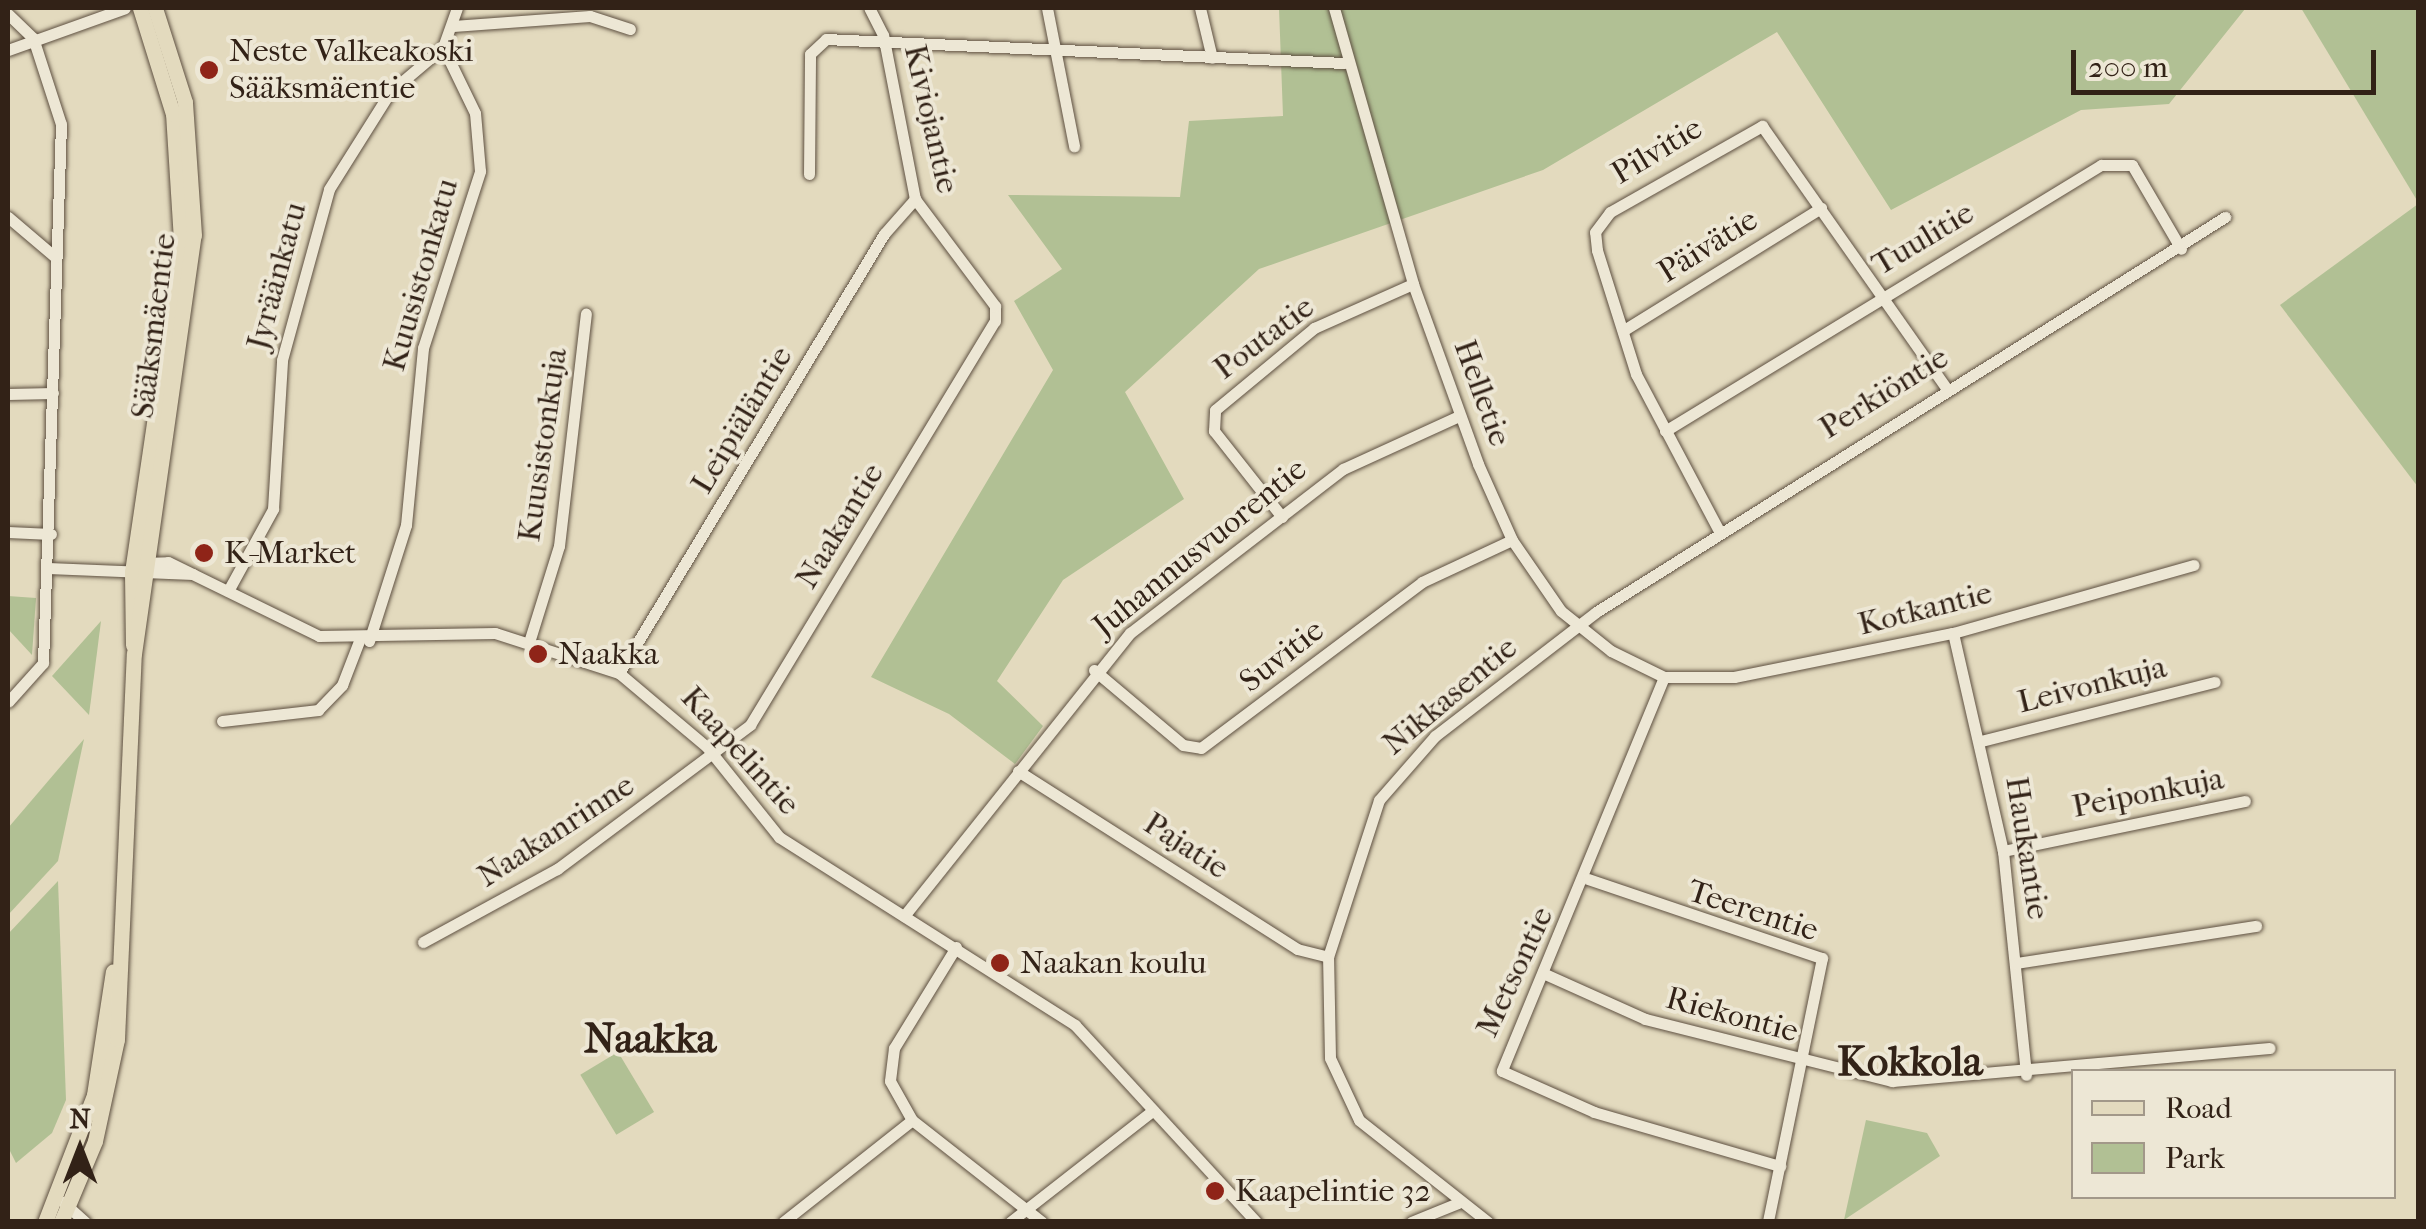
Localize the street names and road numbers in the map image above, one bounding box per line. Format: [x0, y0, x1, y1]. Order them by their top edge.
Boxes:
street label: Kiviojantie [895, 41, 967, 197]
street label: Pilvitie [1605, 109, 1709, 193]
street label: Kuusistonkatu [375, 174, 467, 376]
street label: Tuulitie [1865, 194, 1981, 284]
street label: Jyräänkatu [239, 198, 315, 354]
street label: Päivätie [1651, 201, 1765, 291]
street label: Sääksmäentie [124, 231, 184, 421]
street label: Poutatie [1206, 288, 1322, 388]
street label: Helletie [1445, 335, 1519, 451]
street label: Perkiöntie [1813, 338, 1955, 448]
street label: Leipiäläntie [683, 340, 801, 500]
street label: Kuusistonkuja [510, 346, 576, 544]
street label: Juhannusvuorentie [1086, 450, 1314, 646]
street label: Naakantie [788, 456, 892, 596]
street label: Kotkantie [1854, 574, 1996, 644]
street label: Suvitie [1232, 611, 1332, 701]
street label: Nikkasentie [1375, 629, 1525, 763]
street label: Leivonkuja [2014, 648, 2170, 722]
street label: Kaapelintie [672, 679, 808, 823]
street label: Peiponkuja [2069, 760, 2227, 826]
street label: Naakanrinne [471, 766, 641, 896]
street label: Haukantie [1997, 774, 2057, 922]
street label: Pajatie [1136, 805, 1236, 887]
street label: Teerentie [1683, 872, 1823, 950]
street label: Metsontie [1468, 901, 1562, 1043]
street label: Riekontie [1662, 979, 1802, 1051]

